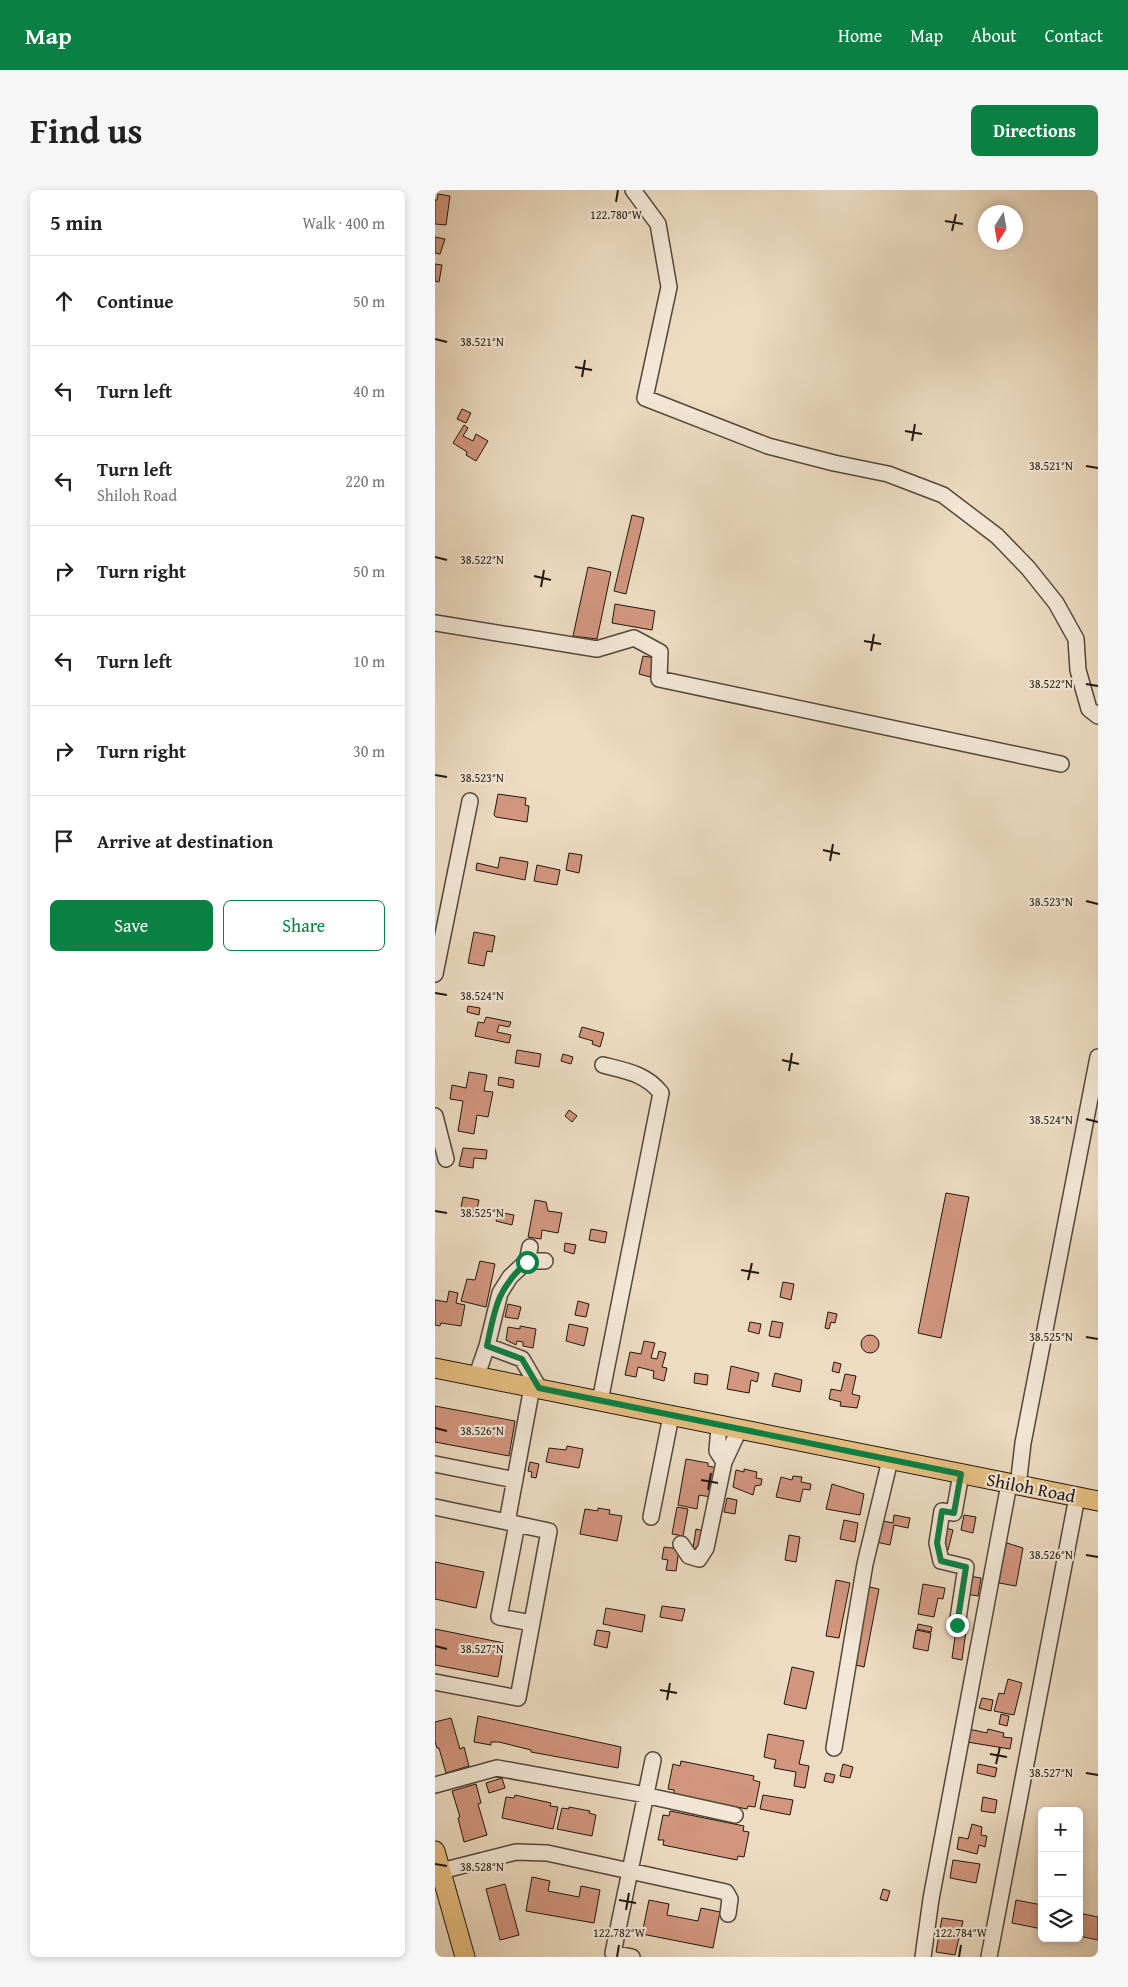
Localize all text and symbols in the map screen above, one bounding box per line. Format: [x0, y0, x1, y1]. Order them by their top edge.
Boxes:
text: Map [25, 18, 72, 53]
text: Home [838, 22, 882, 49]
text: Map [910, 22, 943, 49]
text: About [971, 22, 1017, 49]
text: Contact [1045, 22, 1103, 49]
text: Find us [30, 105, 143, 156]
button: Directions [971, 105, 1098, 156]
north arrow [978, 205, 1023, 250]
text: 122.780°W [590, 206, 643, 223]
text: 5 min [50, 207, 102, 238]
text: Walk · 400 m [302, 211, 385, 235]
icon: ahead [50, 287, 78, 315]
text: Continue [97, 287, 174, 315]
text: 50 m [353, 289, 385, 313]
text: 38.521°N [460, 333, 504, 350]
icon: left [50, 377, 78, 405]
text: Turn left [97, 377, 172, 405]
text: 40 m [353, 379, 385, 403]
text: Turn left [97, 455, 172, 483]
text: 38.521°N [1029, 457, 1073, 474]
icon: left [50, 467, 78, 495]
text: 220 m [345, 469, 385, 493]
text: Shiloh Road [97, 483, 177, 507]
text: 38.522°N [460, 551, 504, 568]
icon: right [50, 557, 78, 585]
text: Turn right [97, 557, 186, 585]
text: 50 m [353, 559, 385, 583]
icon: left [50, 647, 78, 675]
text: Turn left [97, 647, 172, 675]
text: 10 m [353, 649, 385, 673]
text: 38.522°N [1029, 675, 1073, 692]
icon: right [50, 737, 78, 765]
text: Turn right [97, 737, 186, 765]
text: 30 m [353, 739, 385, 763]
text: 38.523°N [460, 769, 504, 786]
icon: arrive [50, 827, 78, 855]
text: Arrive at destination [97, 827, 273, 855]
text: 38.523°N [1029, 893, 1073, 910]
button: Save [50, 900, 213, 951]
button: Share [223, 900, 385, 951]
text: 38.524°N [460, 987, 504, 1004]
text: 38.524°N [1029, 1111, 1073, 1128]
text: 38.525°N [460, 1204, 504, 1221]
route start [516, 1251, 539, 1274]
text: 38.525°N [1029, 1328, 1073, 1345]
text: 38.526°N [460, 1422, 504, 1439]
street label: Shiloh Road [984, 1466, 1078, 1509]
text: 38.526°N [1029, 1546, 1073, 1563]
route end [946, 1614, 969, 1637]
text: 38.527°N [460, 1640, 504, 1657]
text: 38.527°N [1029, 1764, 1073, 1781]
map controls [1038, 1807, 1083, 1942]
button: + [1038, 1807, 1083, 1852]
button: − [1038, 1852, 1083, 1897]
text: 38.528°N [460, 1858, 504, 1875]
button: layers [1038, 1897, 1083, 1942]
text: 122.782°W [593, 1924, 646, 1941]
text: 122.784°W [935, 1924, 988, 1941]

